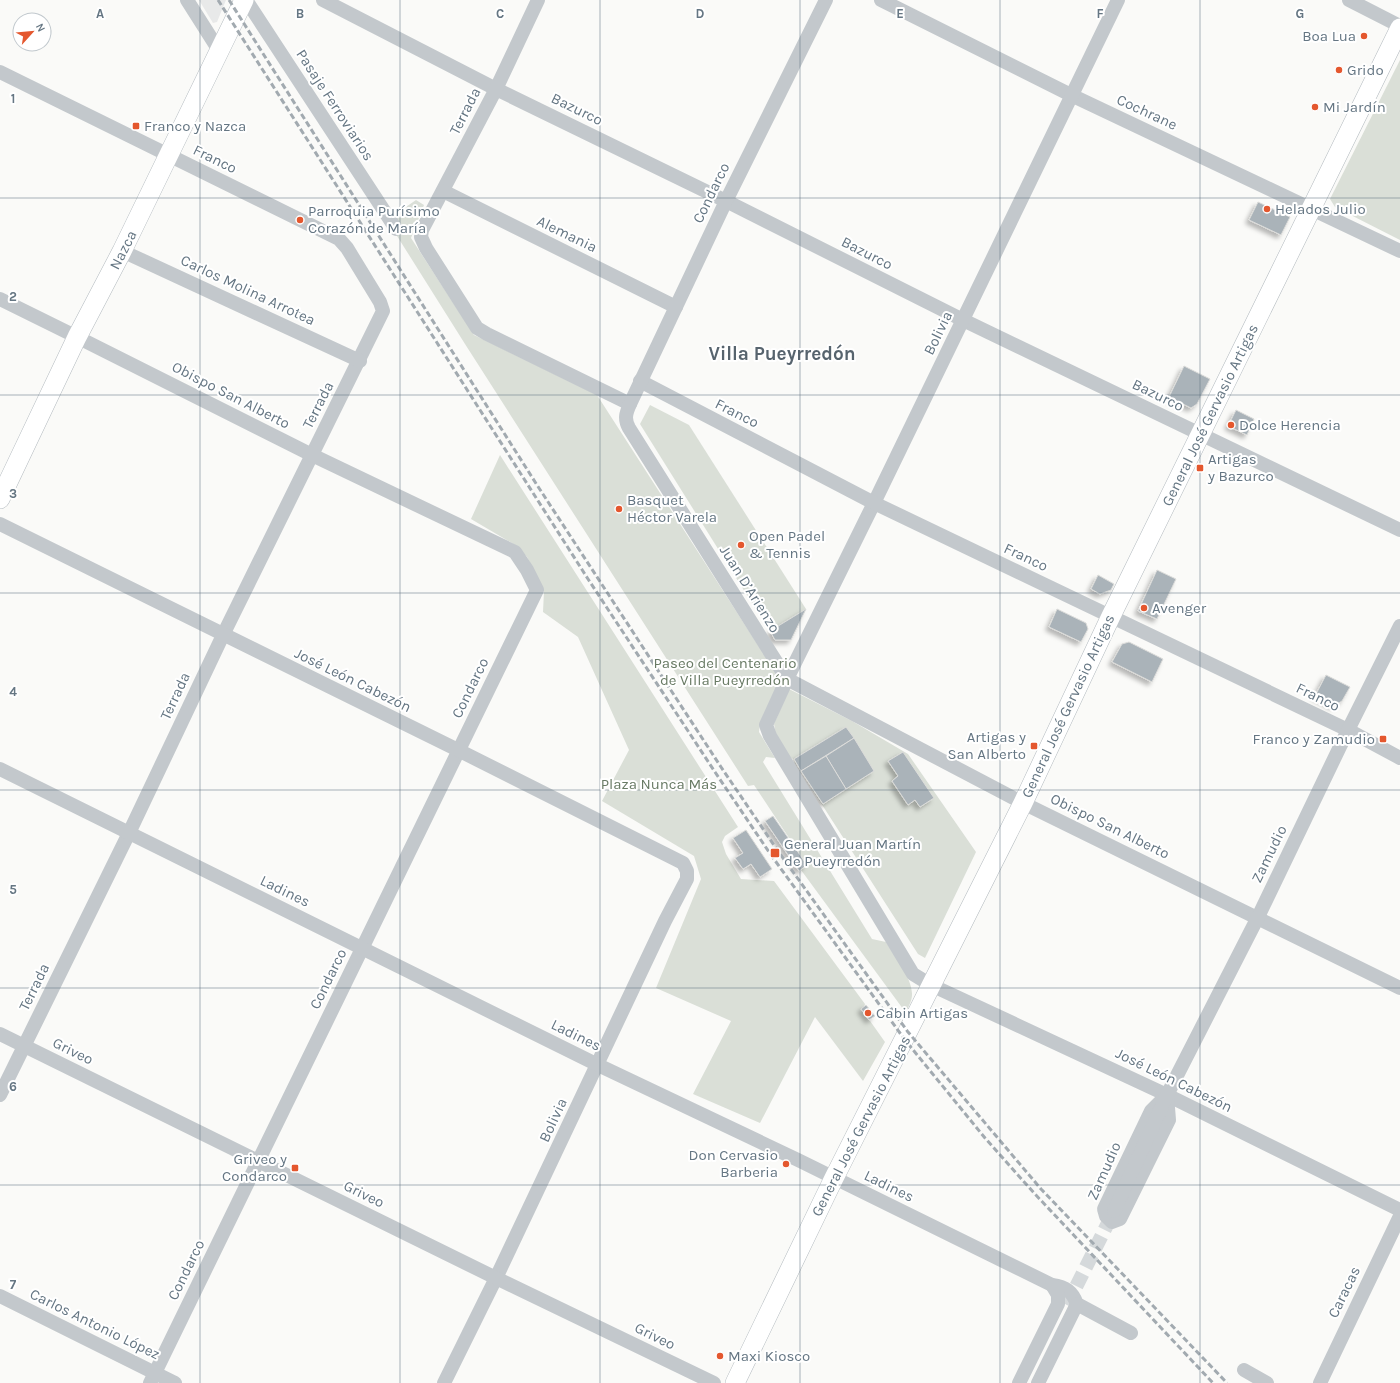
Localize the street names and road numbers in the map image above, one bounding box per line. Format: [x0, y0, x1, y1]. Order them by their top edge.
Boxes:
street label: Pasaje Ferroviarios [292, 46, 378, 164]
street label: Terrada [446, 84, 484, 138]
street label: Bazurco [548, 89, 606, 129]
street label: Cochrane [1114, 90, 1180, 134]
street label: Franco [190, 141, 240, 177]
street label: Condarco [689, 160, 733, 226]
street label: Alemania [534, 212, 600, 256]
street label: Nazca [106, 227, 140, 273]
street label: Bazurco [838, 232, 896, 274]
street label: Carlos Molina Arrotea [178, 251, 318, 329]
street label: Bolivia [920, 308, 956, 358]
street label: General José Gervasio Artigas [1158, 321, 1262, 509]
street label: Obispo San Alberto [169, 357, 293, 433]
street label: Bazurco [1129, 375, 1187, 415]
street label: Terrada [299, 378, 337, 432]
street label: Franco [712, 394, 762, 432]
street label: Franco [1001, 539, 1051, 575]
street label: Juan D’Arienzo [716, 542, 784, 636]
street label: General José Gervasio Artigas [1017, 611, 1119, 801]
street label: José León Cabezón [292, 644, 414, 716]
street label: Condarco [448, 655, 492, 721]
street label: Terrada [156, 669, 194, 723]
street label: Franco [1293, 679, 1343, 715]
street label: Obispo San Alberto [1048, 789, 1172, 863]
street label: Zamudio [1247, 822, 1291, 886]
street label: Ladines [257, 871, 313, 911]
street label: Condarco [306, 946, 350, 1012]
street label: Terrada [15, 960, 53, 1014]
street label: Ladines [548, 1015, 604, 1055]
street label: Griveo [50, 1033, 96, 1069]
street label: General José Gervasio Artigas [807, 1033, 915, 1219]
street label: José León Cabezón [1113, 1044, 1235, 1116]
street label: Bolivia [535, 1095, 571, 1145]
street label: Zamudio [1083, 1139, 1125, 1203]
street label: Ladines [861, 1166, 917, 1206]
street label: Griveo [341, 1176, 387, 1212]
street label: Condarco [164, 1237, 208, 1303]
street label: Caracas [1324, 1263, 1364, 1321]
street label: Carlos Antonio López [27, 1285, 163, 1363]
street label: Griveo [632, 1318, 678, 1354]

